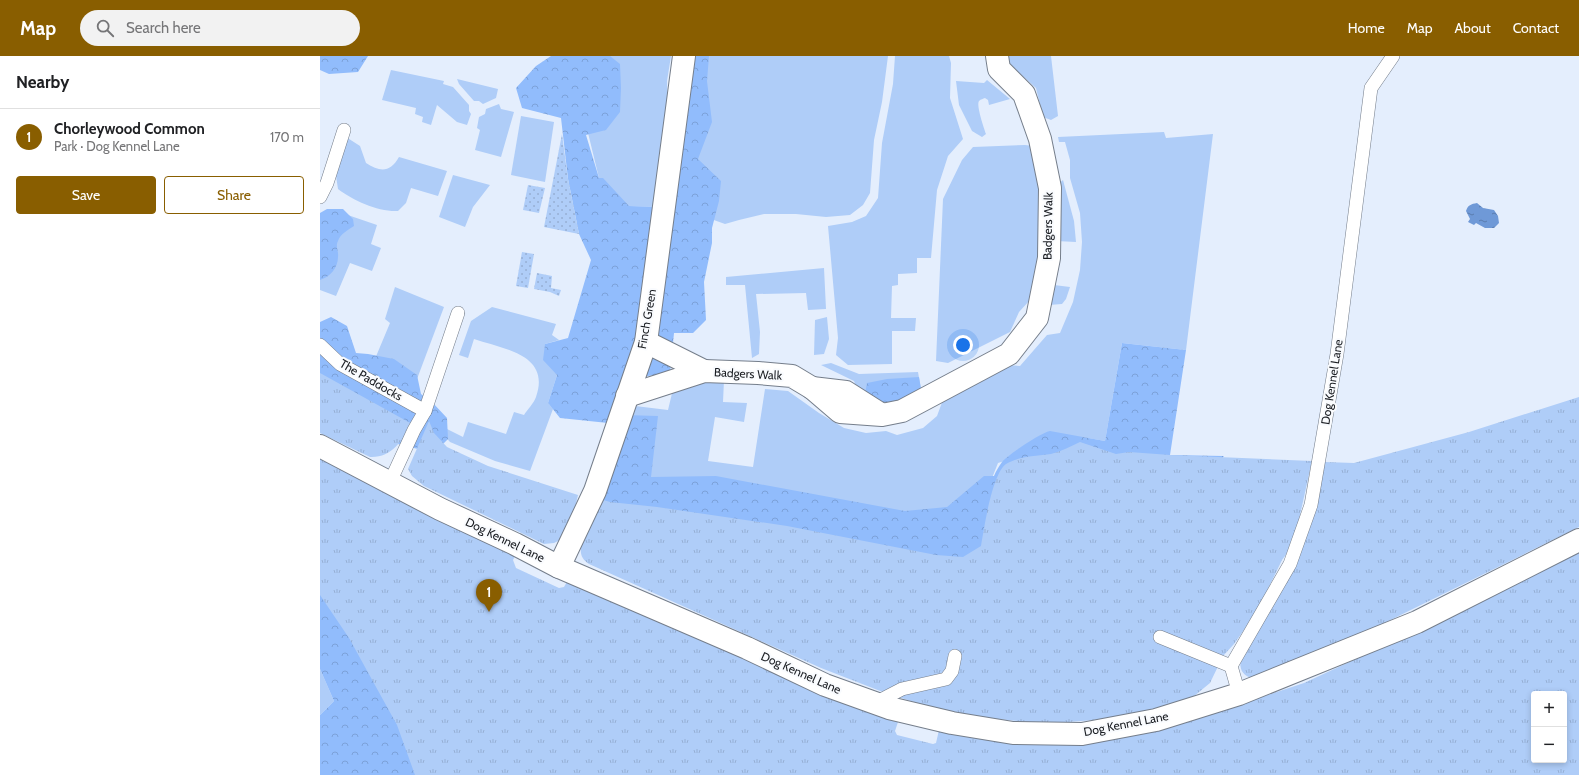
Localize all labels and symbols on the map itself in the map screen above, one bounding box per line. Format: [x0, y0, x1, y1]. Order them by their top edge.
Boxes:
street label: Badgers Walk [1039, 191, 1056, 260]
street label: Finch Green [634, 287, 659, 350]
your location [953, 335, 973, 355]
street label: Dog Kennel Lane [1317, 338, 1346, 426]
street label: The Paddocks [337, 356, 405, 404]
street label: Badgers Walk [714, 364, 783, 383]
street label: Dog Kennel Lane [463, 514, 547, 565]
pin: 1 [476, 579, 502, 612]
street label: Dog Kennel Lane [759, 648, 844, 697]
street label: Dog Kennel Lane [1082, 708, 1170, 739]

